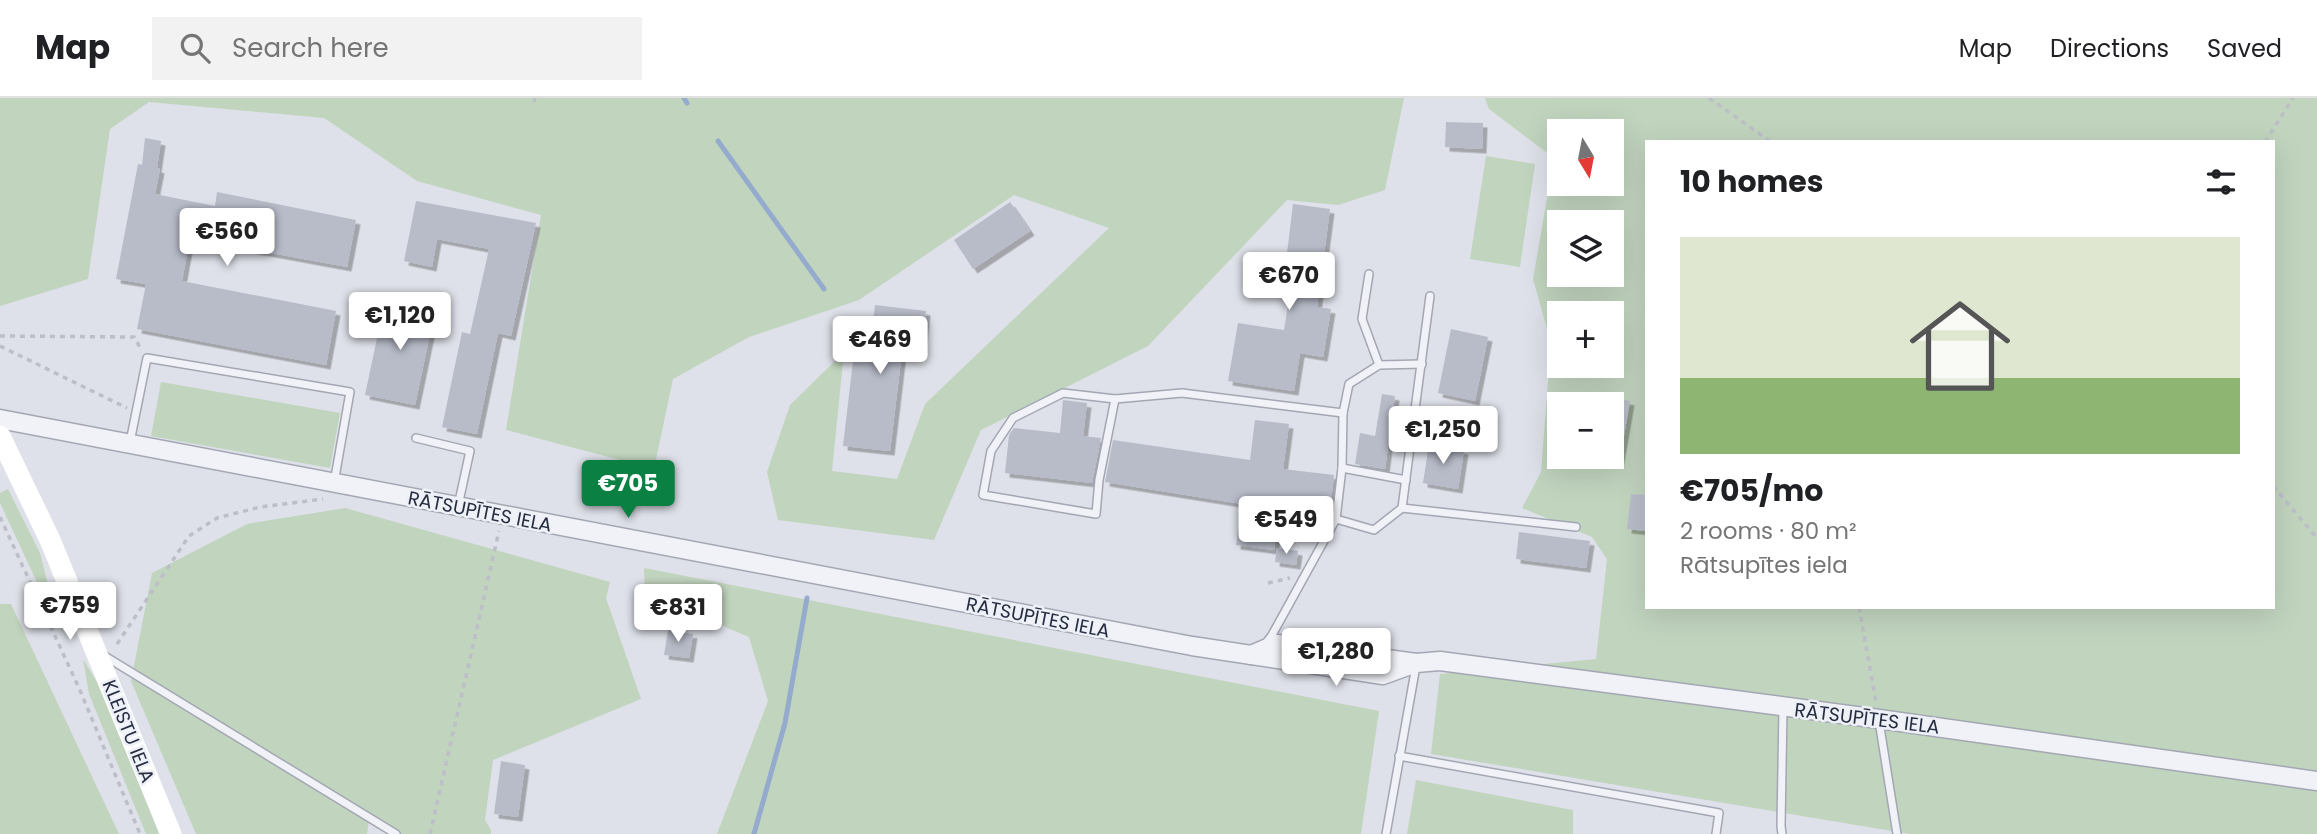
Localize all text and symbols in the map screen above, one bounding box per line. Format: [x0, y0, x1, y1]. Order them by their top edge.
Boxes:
search box [152, 17, 642, 80]
text: Map [35, 24, 110, 71]
icon: search [176, 29, 214, 67]
text: Search here [232, 30, 389, 66]
text: Map [1959, 32, 2012, 65]
text: Directions [2050, 32, 2169, 65]
text: Saved [2207, 32, 2282, 65]
north arrow [1547, 119, 1624, 196]
map controls [1547, 119, 1624, 469]
text: 10 homes [1680, 160, 1824, 203]
icon: filters [2202, 163, 2240, 201]
pin: €560 [186, 208, 268, 268]
button: layers [1547, 210, 1624, 287]
text: €560 [196, 215, 258, 247]
pin: €670 [1248, 252, 1330, 312]
text: €670 [1259, 259, 1319, 291]
icon: home [1897, 283, 2023, 409]
pin: €1,120 [343, 292, 457, 352]
text: €1,120 [365, 299, 435, 331]
button: + [1547, 301, 1624, 378]
pin: €469 [839, 316, 921, 376]
text: €469 [849, 323, 911, 355]
button: − [1547, 392, 1624, 469]
pin: €1,250 [1386, 406, 1500, 466]
text: €1,250 [1405, 413, 1481, 445]
pin: €705 [587, 460, 669, 520]
text: €705 [598, 467, 658, 499]
text: €705/mo [1680, 469, 1823, 512]
street label: RĀTSUPĪTES IELA [406, 484, 554, 539]
pin: €549 [1245, 496, 1327, 556]
text: €549 [1255, 503, 1317, 535]
text: 2 rooms · 80 m² [1680, 515, 1857, 547]
text: Rātsupītes iela [1680, 549, 1848, 581]
pin: €759 [29, 582, 111, 642]
pin: €831 [637, 584, 719, 644]
text: €759 [40, 589, 100, 621]
street label: RĀTSUPĪTES IELA [964, 590, 1112, 645]
text: €831 [650, 591, 706, 623]
pin: €1,280 [1279, 628, 1393, 688]
text: €1,280 [1298, 635, 1374, 667]
street label: KLEISTU IELA [96, 676, 161, 787]
street label: RĀTSUPĪTES IELA [1793, 696, 1941, 741]

